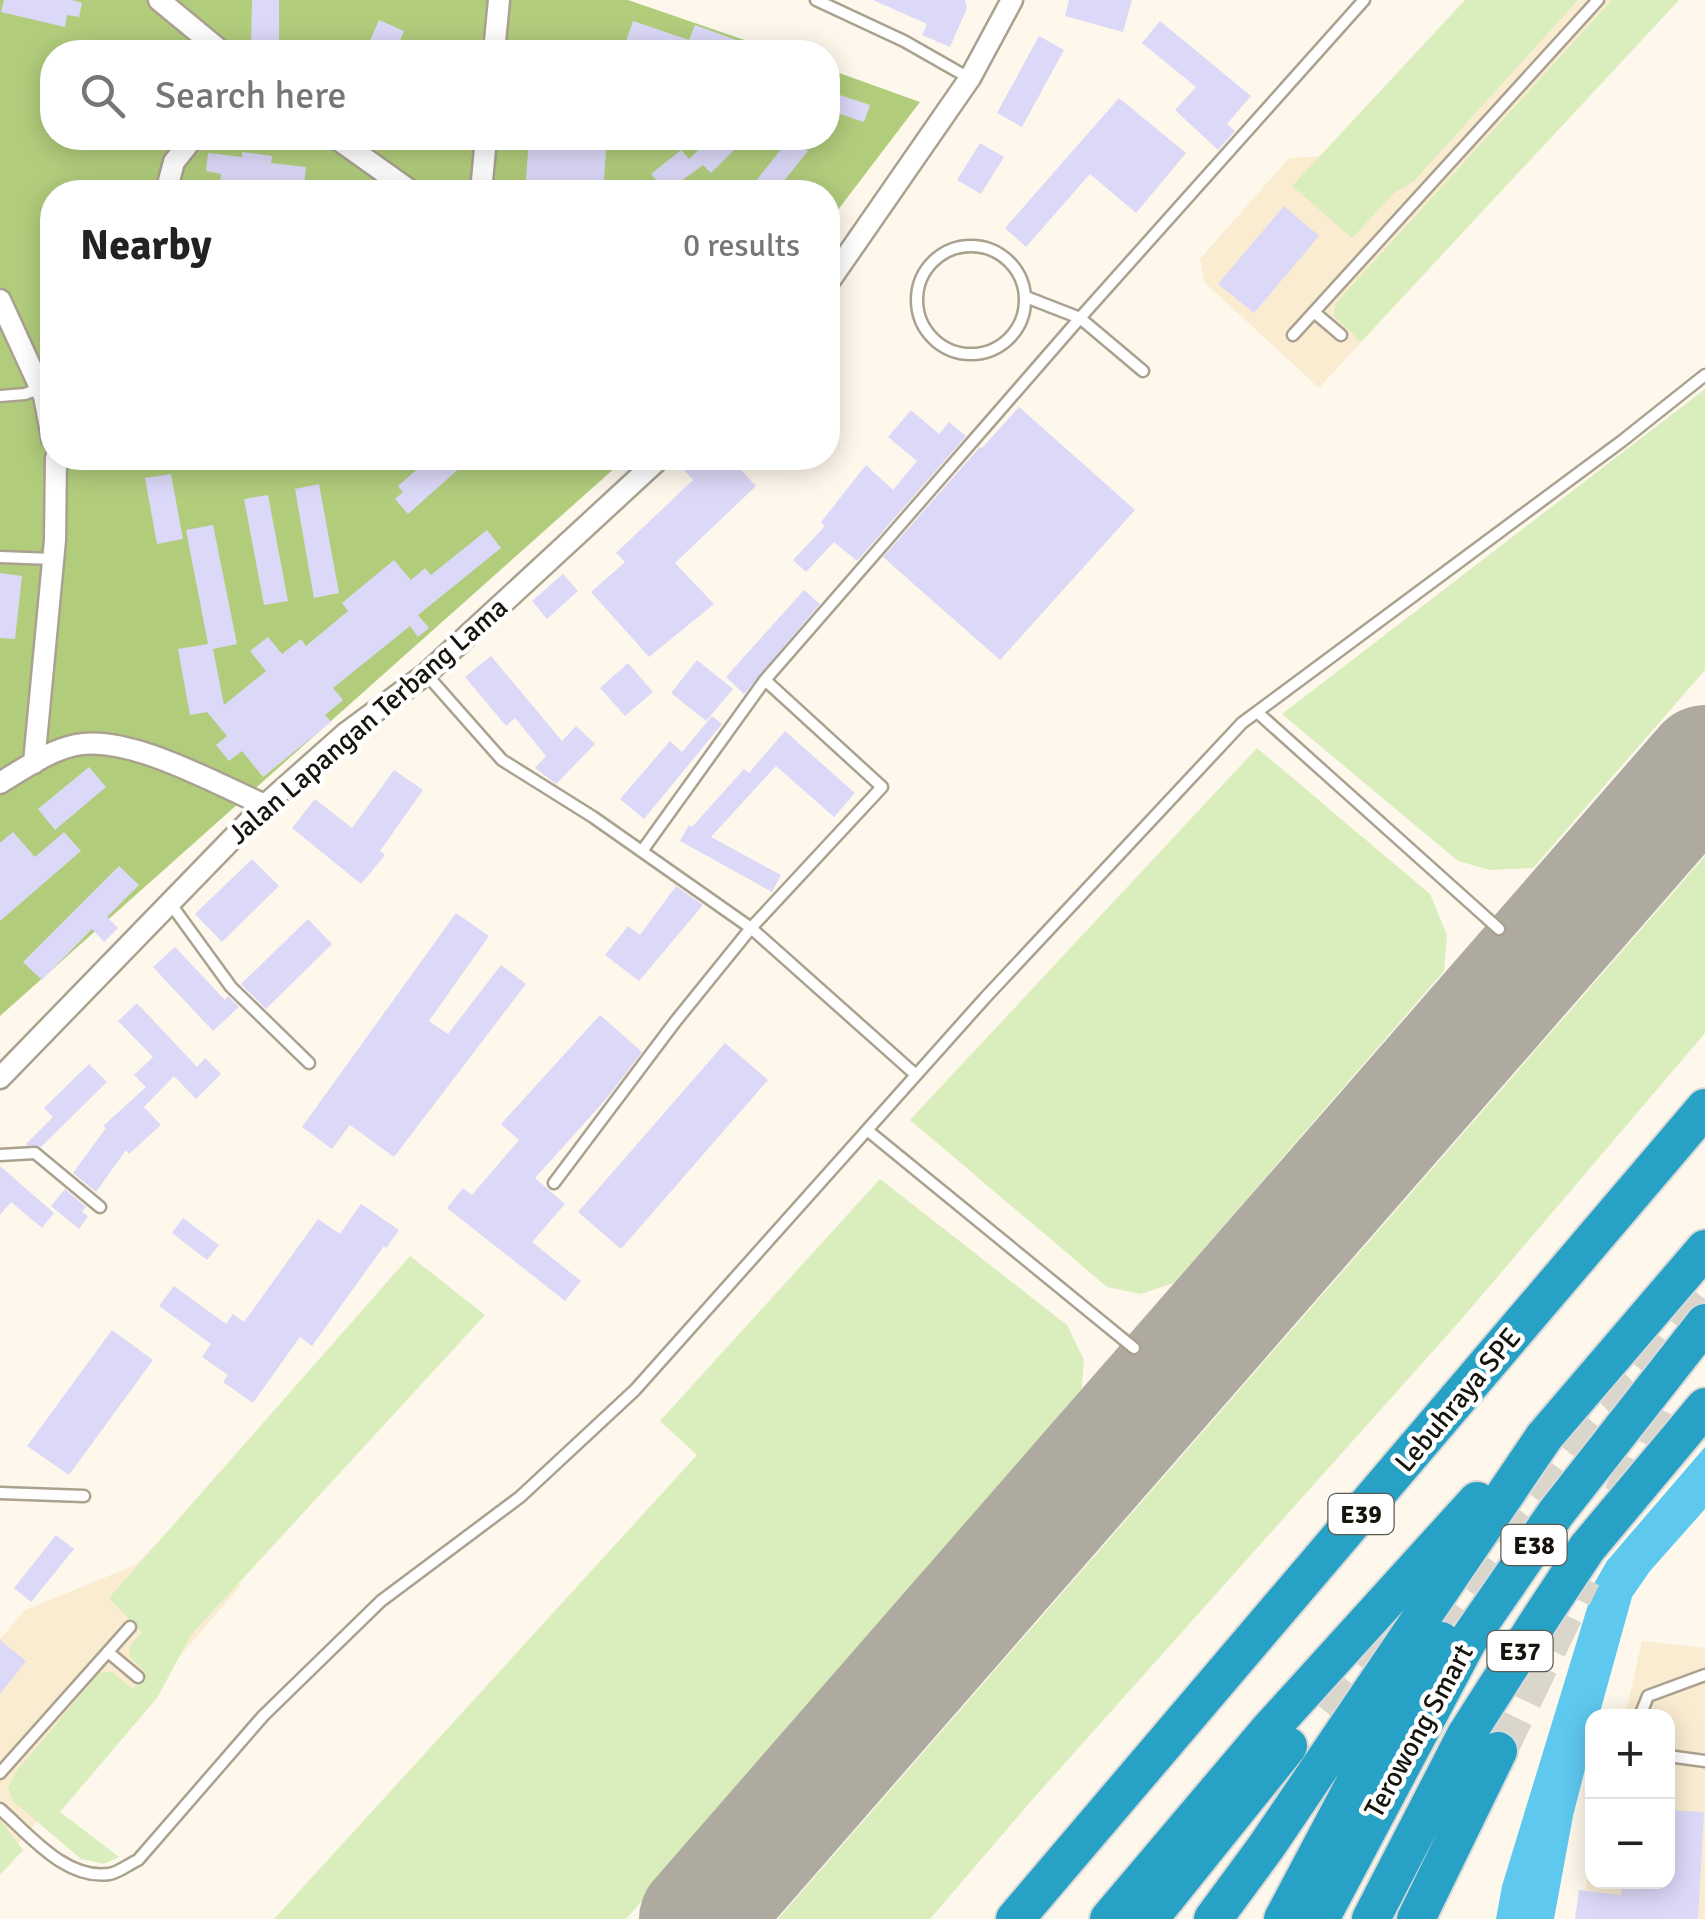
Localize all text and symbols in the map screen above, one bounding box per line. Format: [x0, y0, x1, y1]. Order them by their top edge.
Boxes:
search box [40, 40, 840, 150]
icon: search [75, 68, 130, 123]
text: Search here [155, 72, 347, 119]
text: Nearby [80, 220, 212, 271]
text: 0 results [683, 226, 800, 265]
street label: Jalan Lapangan Terbang Lama [221, 590, 515, 852]
street label: Lebuhraya SPE [1388, 1321, 1528, 1479]
road number: E39 [1328, 1494, 1394, 1534]
road number: E38 [1502, 1525, 1566, 1565]
road number: E37 [1488, 1631, 1552, 1671]
street label: Terowong Smart [1357, 1638, 1481, 1824]
map controls [1585, 1709, 1675, 1889]
button: + [1585, 1709, 1675, 1799]
button: − [1585, 1799, 1675, 1889]

